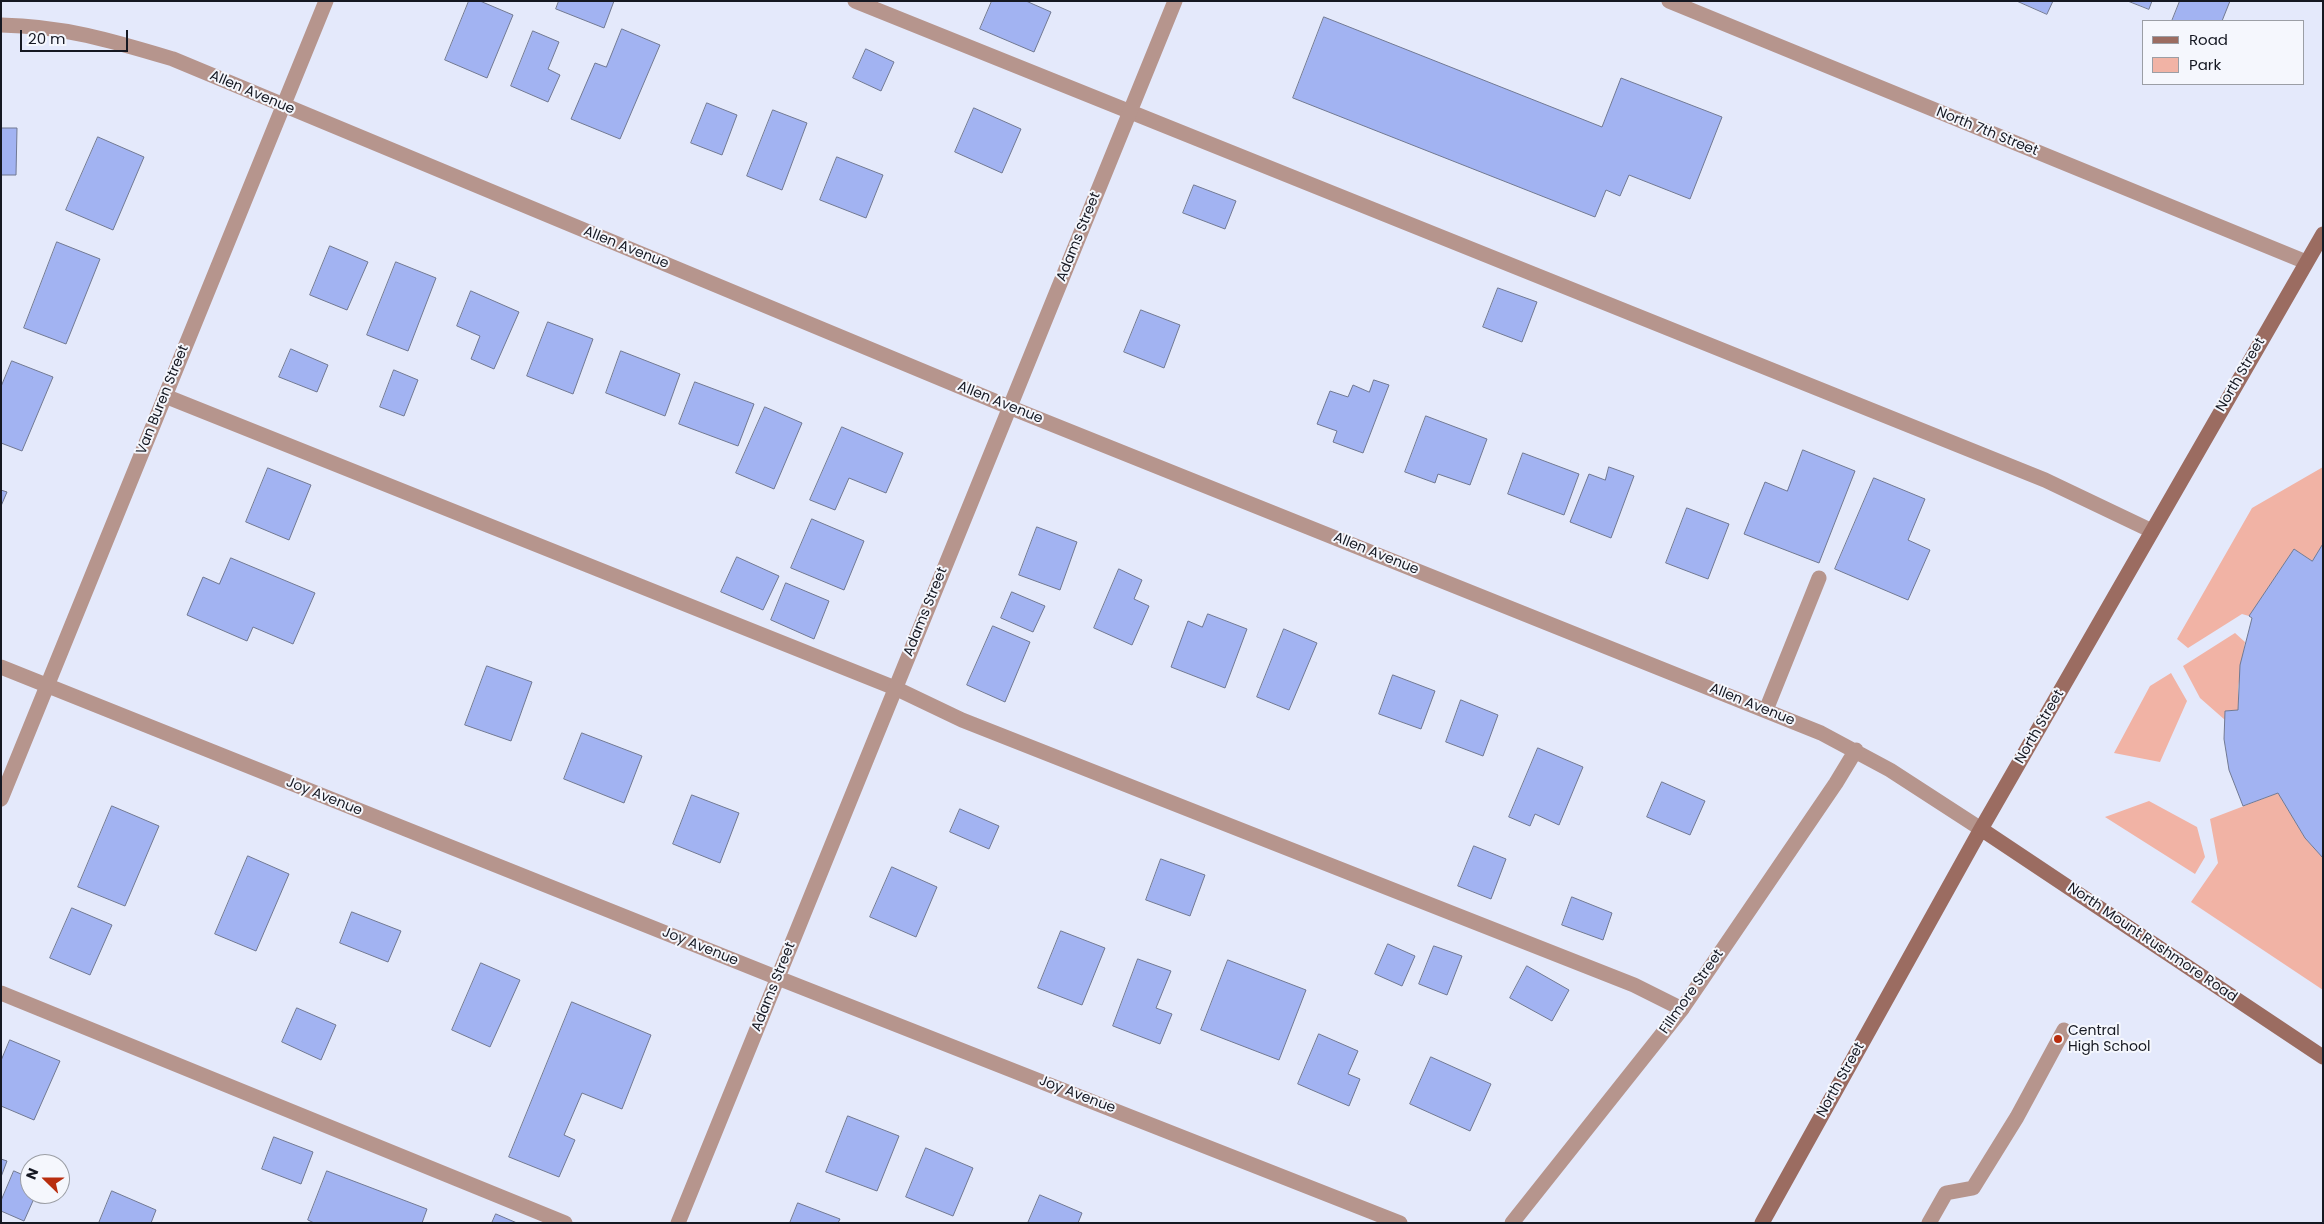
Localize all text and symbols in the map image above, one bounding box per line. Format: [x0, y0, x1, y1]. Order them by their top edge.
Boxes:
scale bar [22, 20, 130, 52]
legend [2142, 20, 2304, 85]
text: 20 m [28, 28, 66, 49]
text: Road [2189, 29, 2228, 50]
text: Park [2189, 54, 2221, 75]
street label: Allen Avenue [207, 68, 297, 118]
street label: North 7th Street [1934, 104, 2040, 160]
street label: Adams Street [1053, 190, 1105, 284]
street label: Allen Avenue [581, 223, 671, 273]
street label: North Street [2213, 335, 2269, 415]
street label: Van Buren Street [133, 343, 193, 457]
street label: Allen Avenue [955, 378, 1045, 428]
street label: Allen Avenue [1331, 529, 1421, 579]
street label: Adams Street [900, 565, 952, 659]
street label: Allen Avenue [1707, 680, 1797, 730]
street label: North Street [2012, 687, 2068, 767]
street label: Joy Avenue [284, 774, 364, 820]
street label: North Mount Rushmore Road [2064, 880, 2240, 1006]
street label: Joy Avenue [660, 924, 740, 970]
street label: Adams Street [748, 940, 800, 1034]
street label: Fillmore Street [1657, 946, 1727, 1038]
place label: Central High School [2068, 1023, 2150, 1056]
marker: Central High School [2052, 1033, 2064, 1045]
street label: North Street [1814, 1040, 1868, 1120]
street label: Joy Avenue [1036, 1073, 1118, 1117]
north arrow [20, 1154, 70, 1204]
text: N [21, 1165, 43, 1182]

